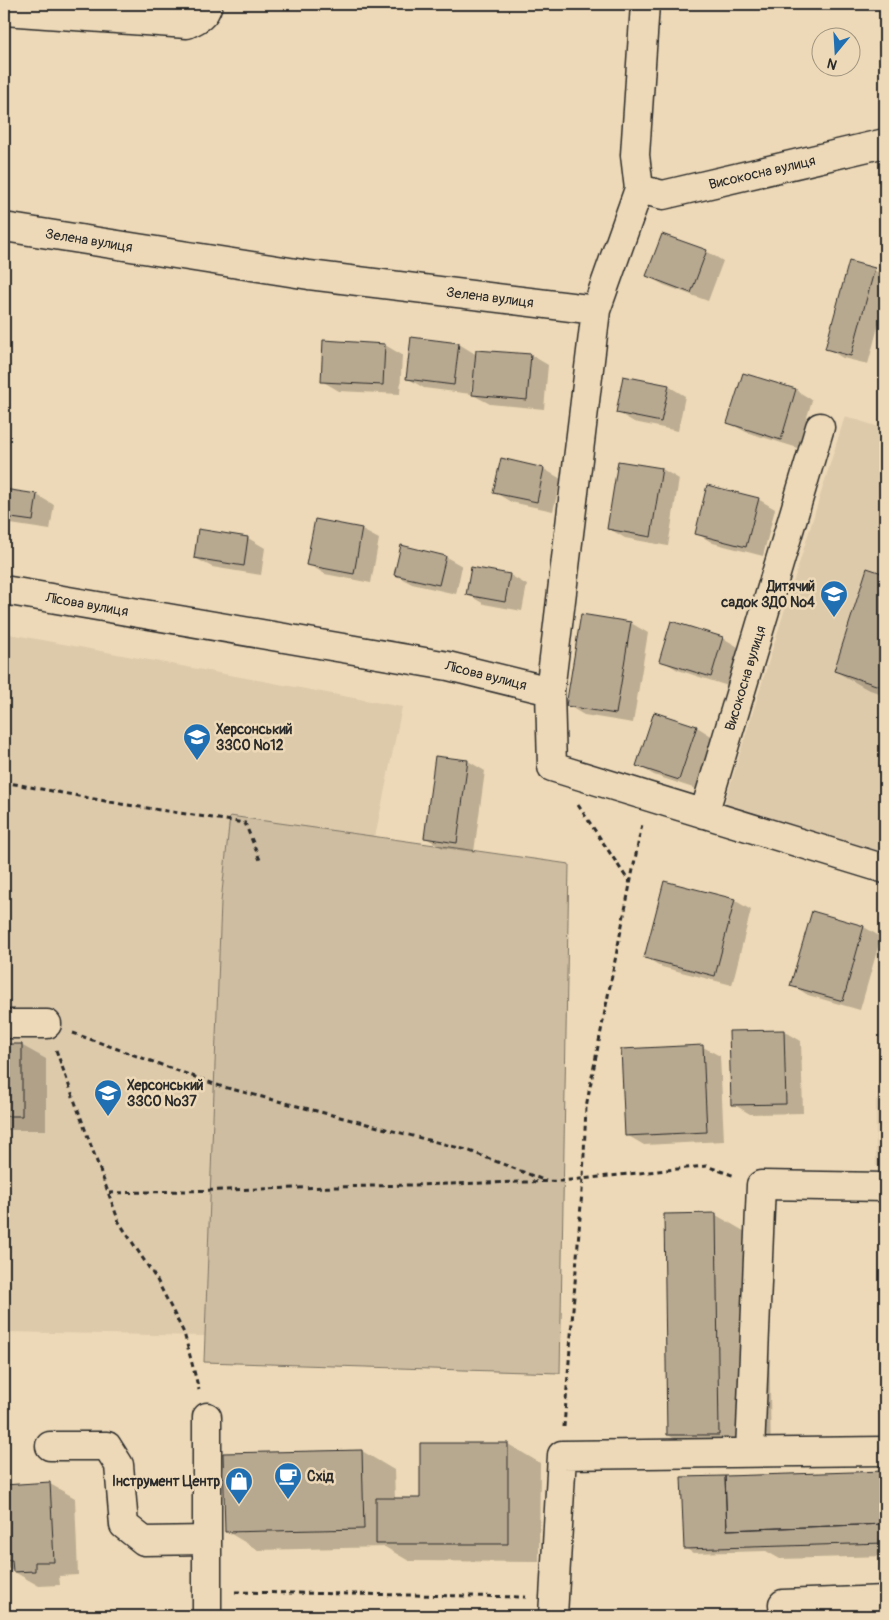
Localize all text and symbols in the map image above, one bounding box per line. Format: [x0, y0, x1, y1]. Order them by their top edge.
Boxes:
north arrow [812, 28, 862, 78]
text: N [825, 54, 839, 73]
street label: Високосна вулиця [707, 152, 817, 193]
street label: Зелена вулиця [44, 225, 134, 256]
street label: Зелена вулиця [445, 284, 535, 311]
place label: Дитячий садок ЗДО №4 [720, 578, 816, 611]
school or university icon: Дитячий садок ЗДО №4 [819, 579, 849, 618]
street label: Лісова вулиця [43, 589, 130, 620]
street label: Високосна вулиця [721, 624, 770, 733]
street label: Лісова вулиця [442, 657, 529, 694]
place label: Херсонський ЗЗСО №12 [216, 721, 293, 754]
school or university icon: Херсонський ЗЗСО №12 [182, 722, 212, 761]
place label: Херсонський ЗЗСО №37 [127, 1077, 204, 1110]
school or university icon: Херсонський ЗЗСО №37 [93, 1078, 123, 1117]
cafe icon: Схід [273, 1461, 303, 1500]
shop icon: Інструмент Центр [224, 1466, 254, 1505]
place label: Схід [307, 1468, 334, 1485]
place label: Інструмент Центр [112, 1473, 220, 1490]

